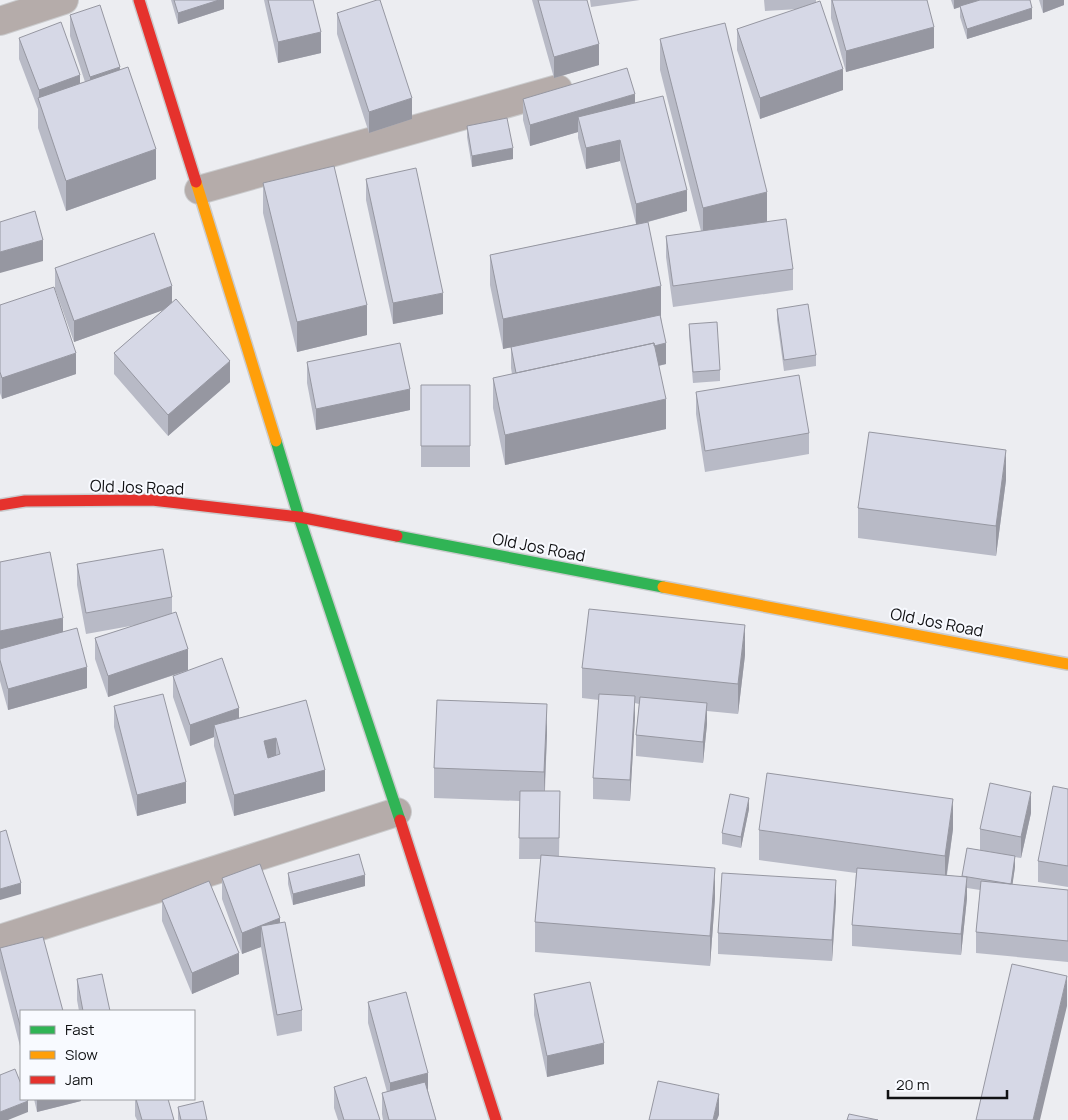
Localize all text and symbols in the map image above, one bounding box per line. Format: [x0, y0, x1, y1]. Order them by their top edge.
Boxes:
street label: Old Jos Road [89, 474, 185, 500]
street label: Old Jos Road [491, 527, 587, 567]
street label: Old Jos Road [889, 602, 985, 642]
legend [20, 1010, 195, 1100]
text: Fast [65, 1019, 94, 1040]
text: Slow [65, 1044, 98, 1065]
scale bar [888, 1068, 1007, 1100]
text: Jam [65, 1069, 93, 1090]
text: 20 m [896, 1074, 929, 1095]

